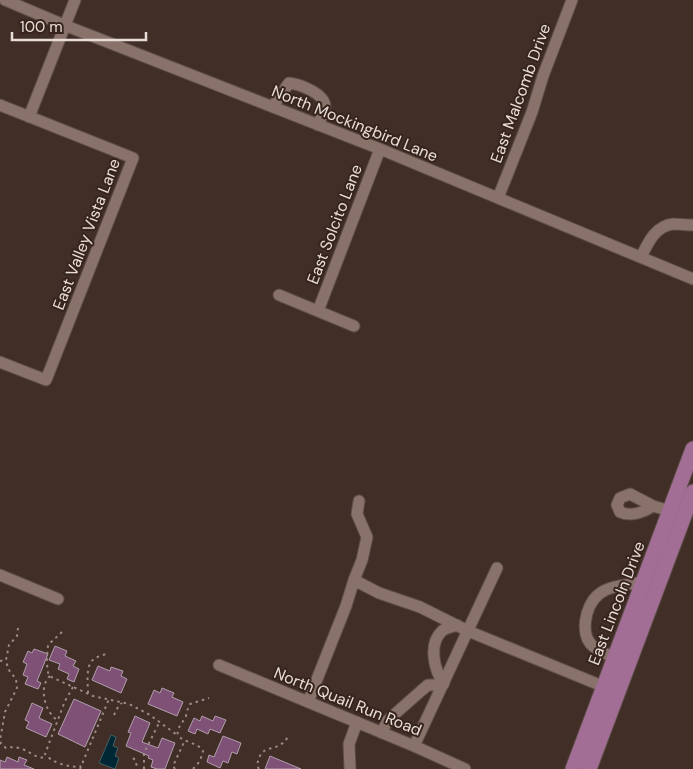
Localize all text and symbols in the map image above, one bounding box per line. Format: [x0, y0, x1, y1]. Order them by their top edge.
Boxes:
scale bar [12, 10, 146, 42]
text: 100 m [20, 17, 63, 37]
street label: East Malcomb Drive [486, 21, 555, 166]
street label: North Mockingbird Lane [269, 80, 441, 166]
street label: East Valley Vista Lane [48, 156, 125, 313]
street label: East Solcito Lane [302, 161, 367, 287]
street label: East Lincoln Drive [583, 538, 650, 668]
street label: North Quail Run Road [271, 662, 425, 741]

